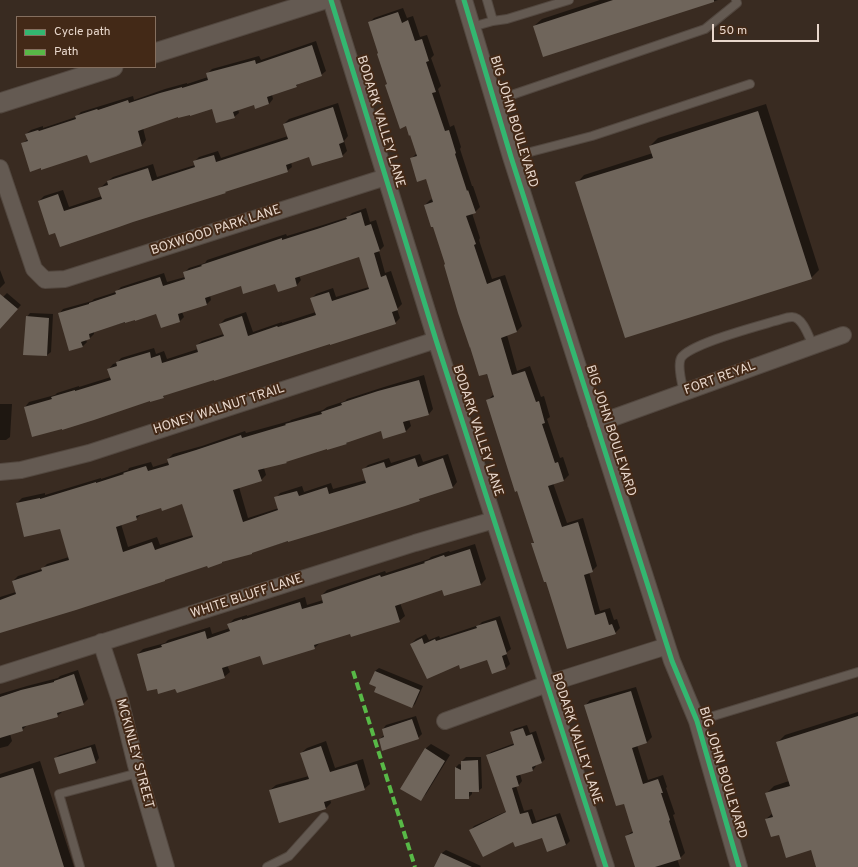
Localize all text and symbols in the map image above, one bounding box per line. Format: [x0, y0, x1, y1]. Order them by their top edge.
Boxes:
legend [16, 16, 156, 68]
scale bar [714, 16, 821, 42]
text: 50 m [719, 23, 747, 39]
text: Cycle path [54, 24, 111, 40]
text: Path [54, 44, 79, 60]
street label: BODARK VALLEY LANE [352, 54, 408, 190]
street label: BIG JOHN BOULEVARD [485, 54, 541, 190]
street label: BOXWOOD PARK LANE [149, 203, 283, 259]
street label: FORT REYAL [682, 359, 758, 399]
street label: BODARK VALLEY LANE [448, 363, 506, 499]
street label: BIG JOHN BOULEVARD [581, 363, 639, 499]
street label: HONEY WALNUT TRAIL [151, 381, 287, 439]
street label: WHITE BLUFF LANE [189, 571, 305, 623]
street label: BODARK VALLEY LANE [547, 671, 605, 807]
street label: MCKINLEY STREET [112, 697, 156, 811]
street label: BIG JOHN BOULEVARD [694, 705, 750, 841]

